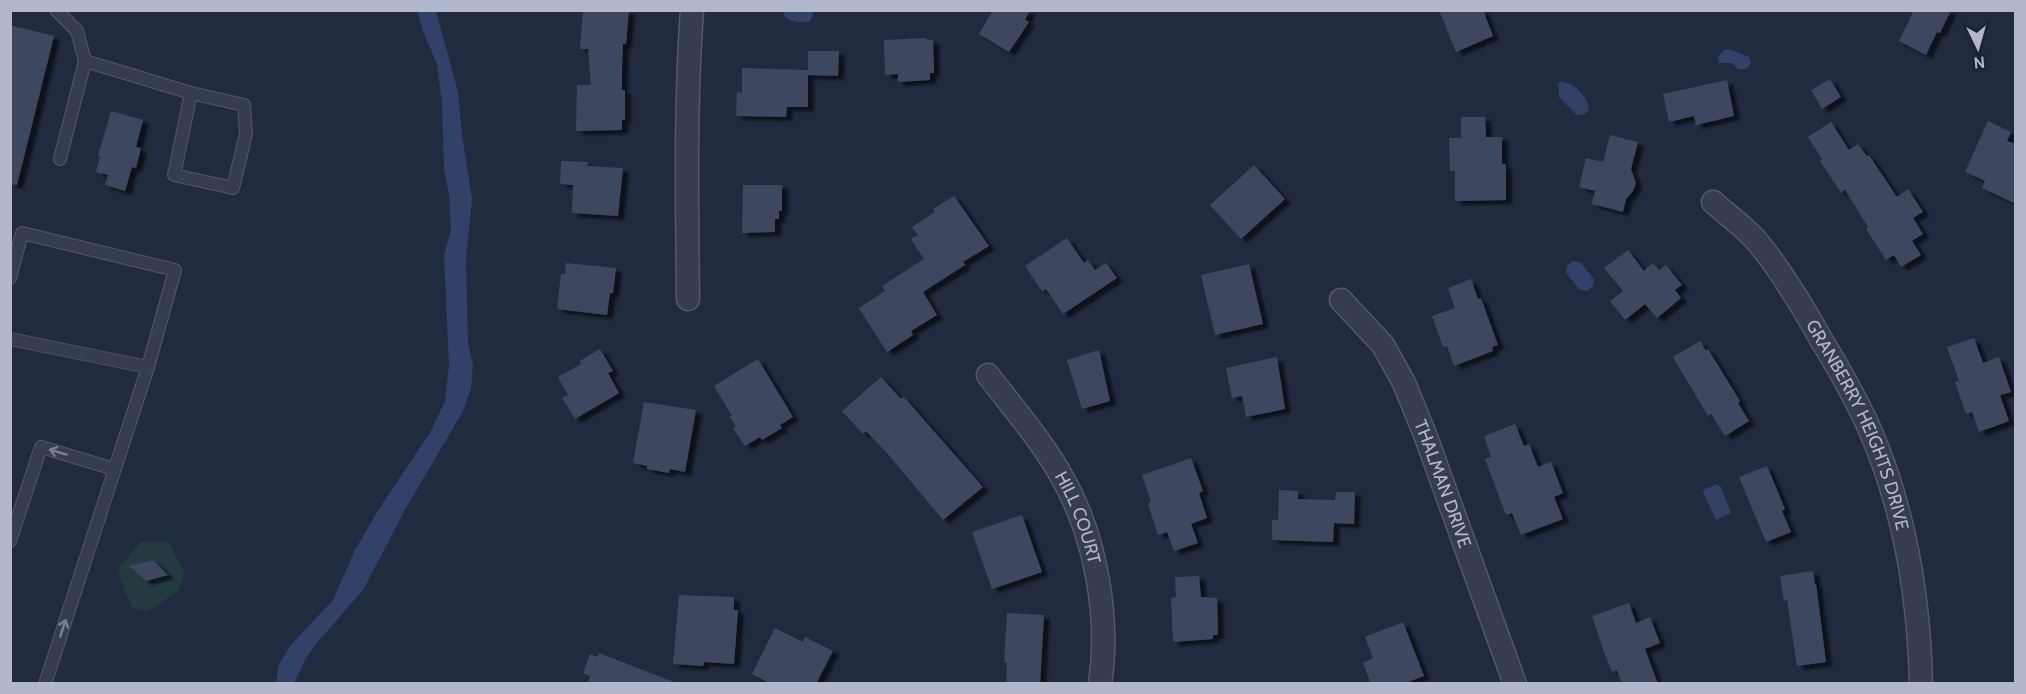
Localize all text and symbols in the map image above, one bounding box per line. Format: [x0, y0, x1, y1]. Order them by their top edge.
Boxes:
north arrow [1948, 18, 2008, 78]
text: N [1973, 52, 1986, 72]
street label: GRANBERRY HEIGHTS DRIVE [1801, 316, 1913, 532]
street label: THALMAN DRIVE [1409, 417, 1476, 551]
one-way arrow [49, 446, 68, 457]
street label: HILL COURT [1050, 468, 1105, 566]
one-way arrow [59, 619, 70, 638]

